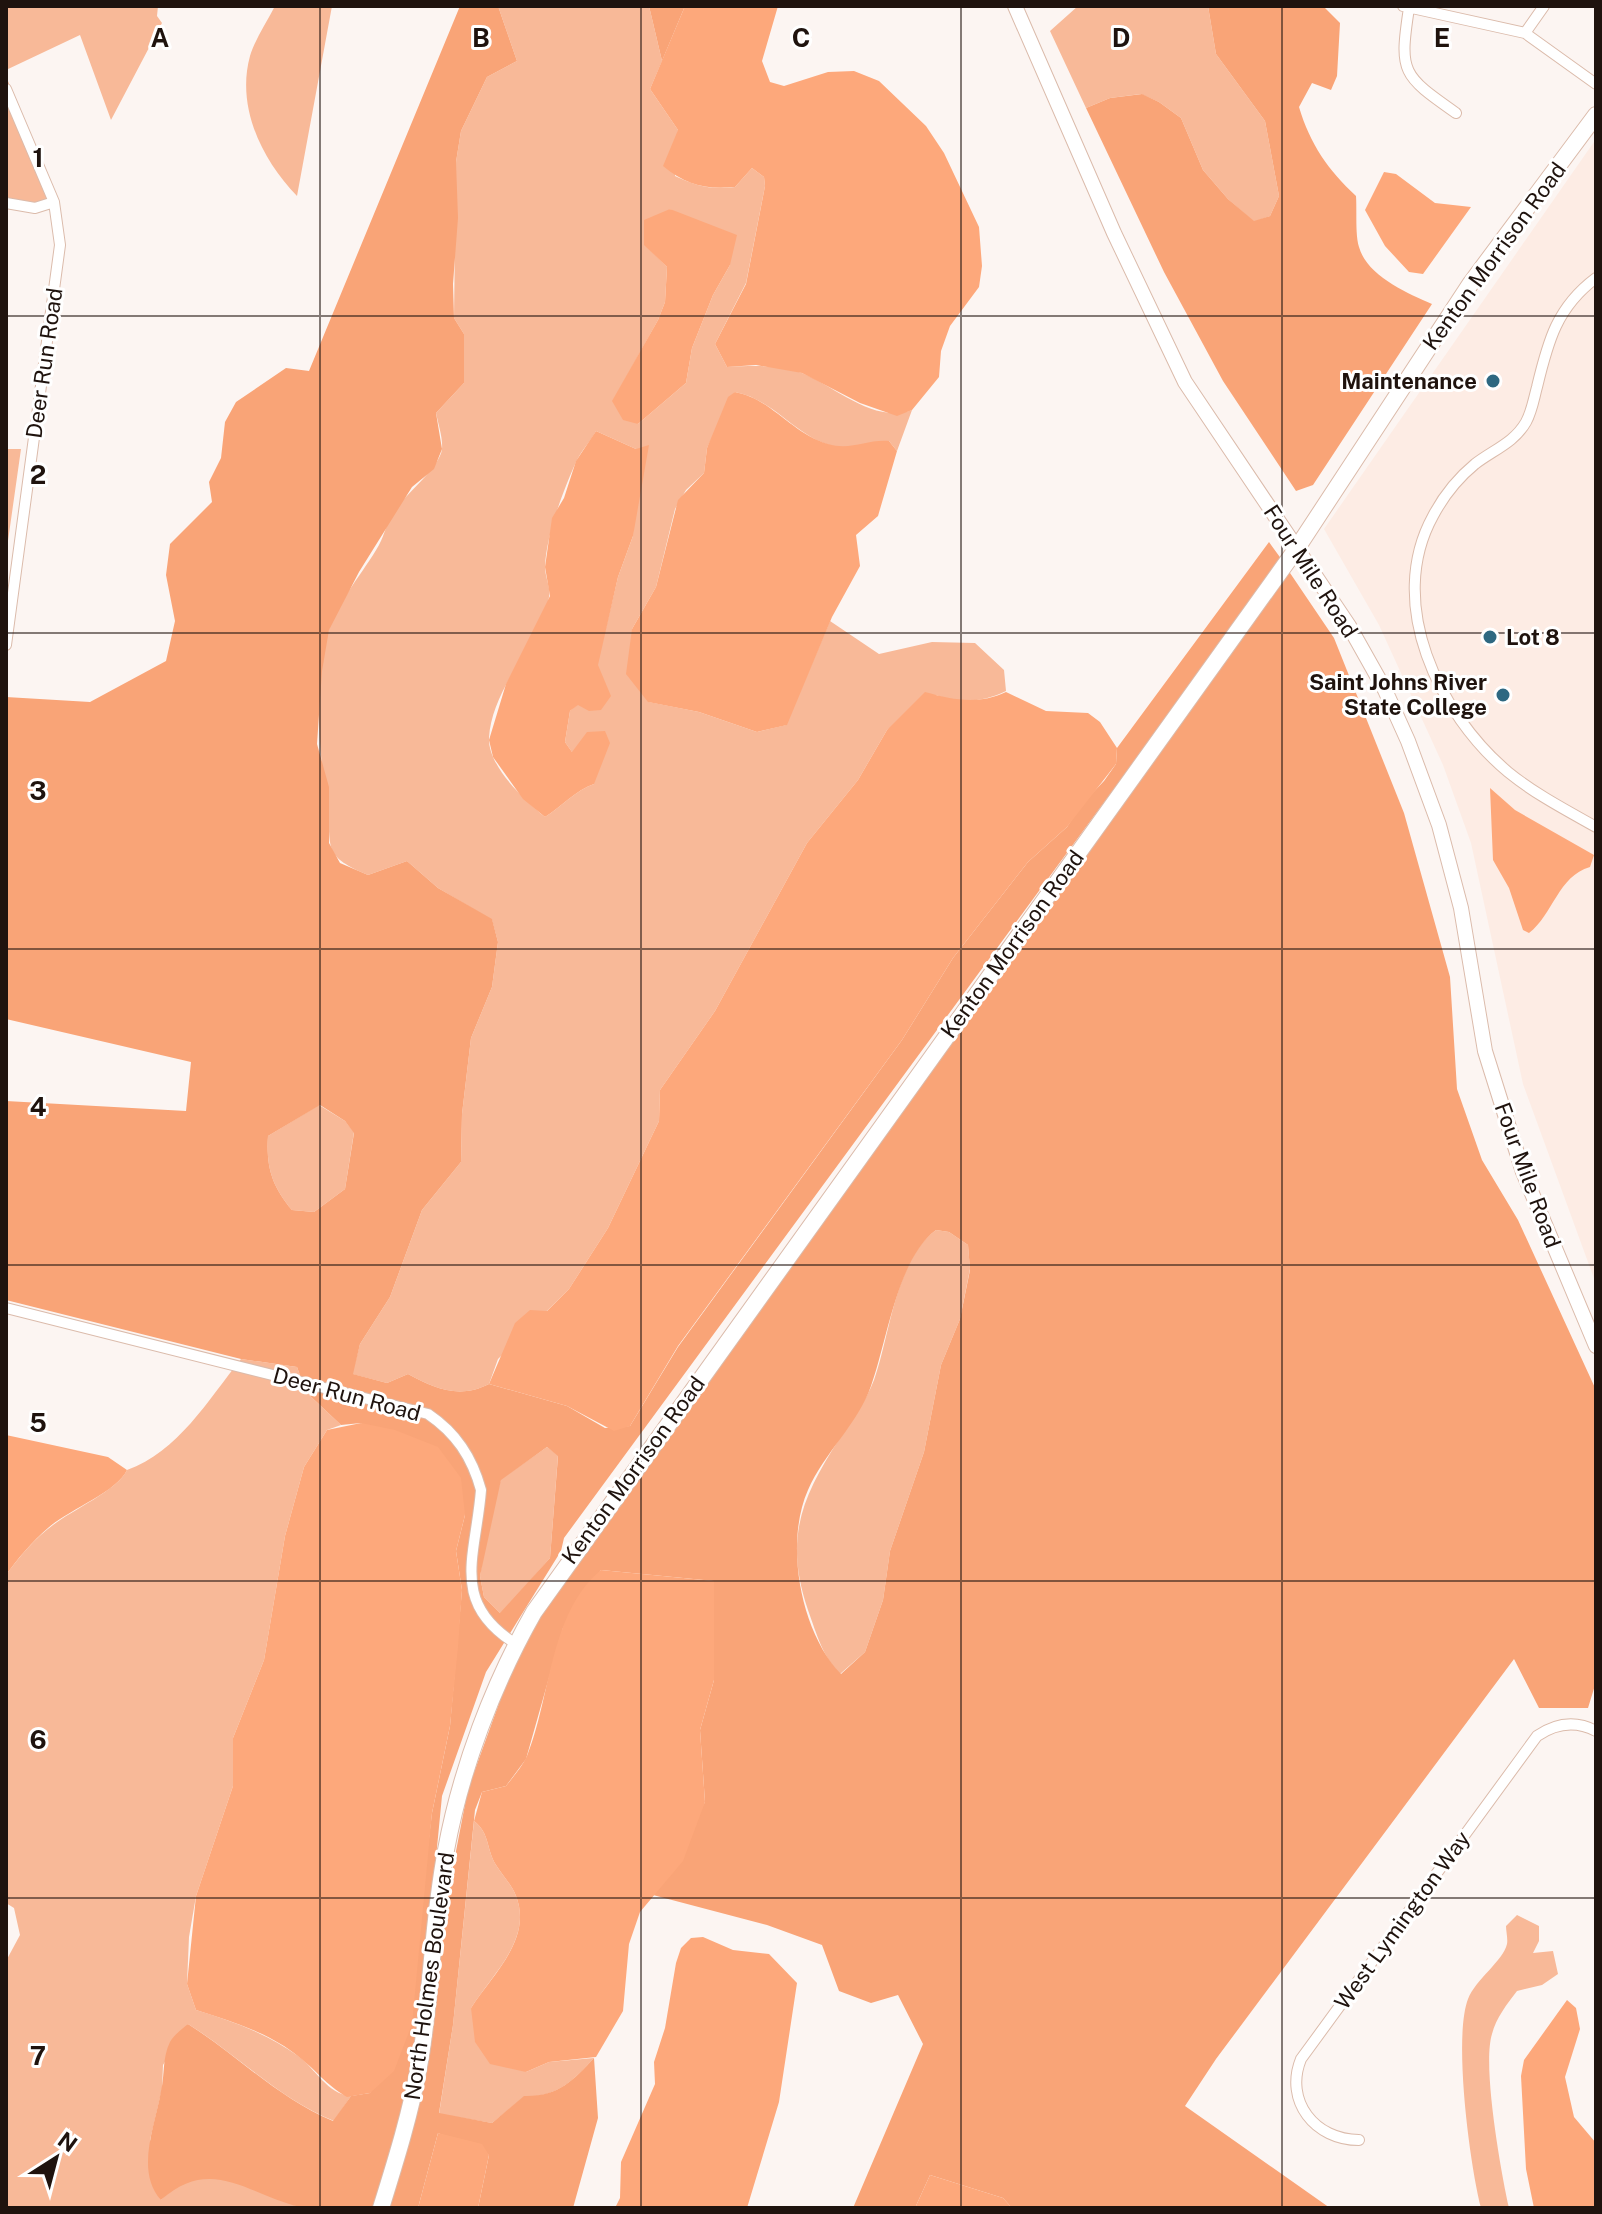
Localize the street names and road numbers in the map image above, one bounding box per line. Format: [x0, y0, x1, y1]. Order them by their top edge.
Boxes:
street label: Kenton Morrison Road [1417, 157, 1571, 355]
street label: Deer Run Road [21, 286, 67, 440]
street label: Four Mile Road [1258, 500, 1364, 642]
street label: Kenton Morrison Road [935, 845, 1089, 1043]
street label: Four Mile Road [1490, 1099, 1566, 1251]
street label: Deer Run Road [270, 1362, 424, 1426]
street label: Kenton Morrison Road [556, 1371, 710, 1569]
street label: West Lymington Way [1329, 1826, 1475, 2014]
street label: North Holmes Boulevard [399, 1850, 459, 2102]

